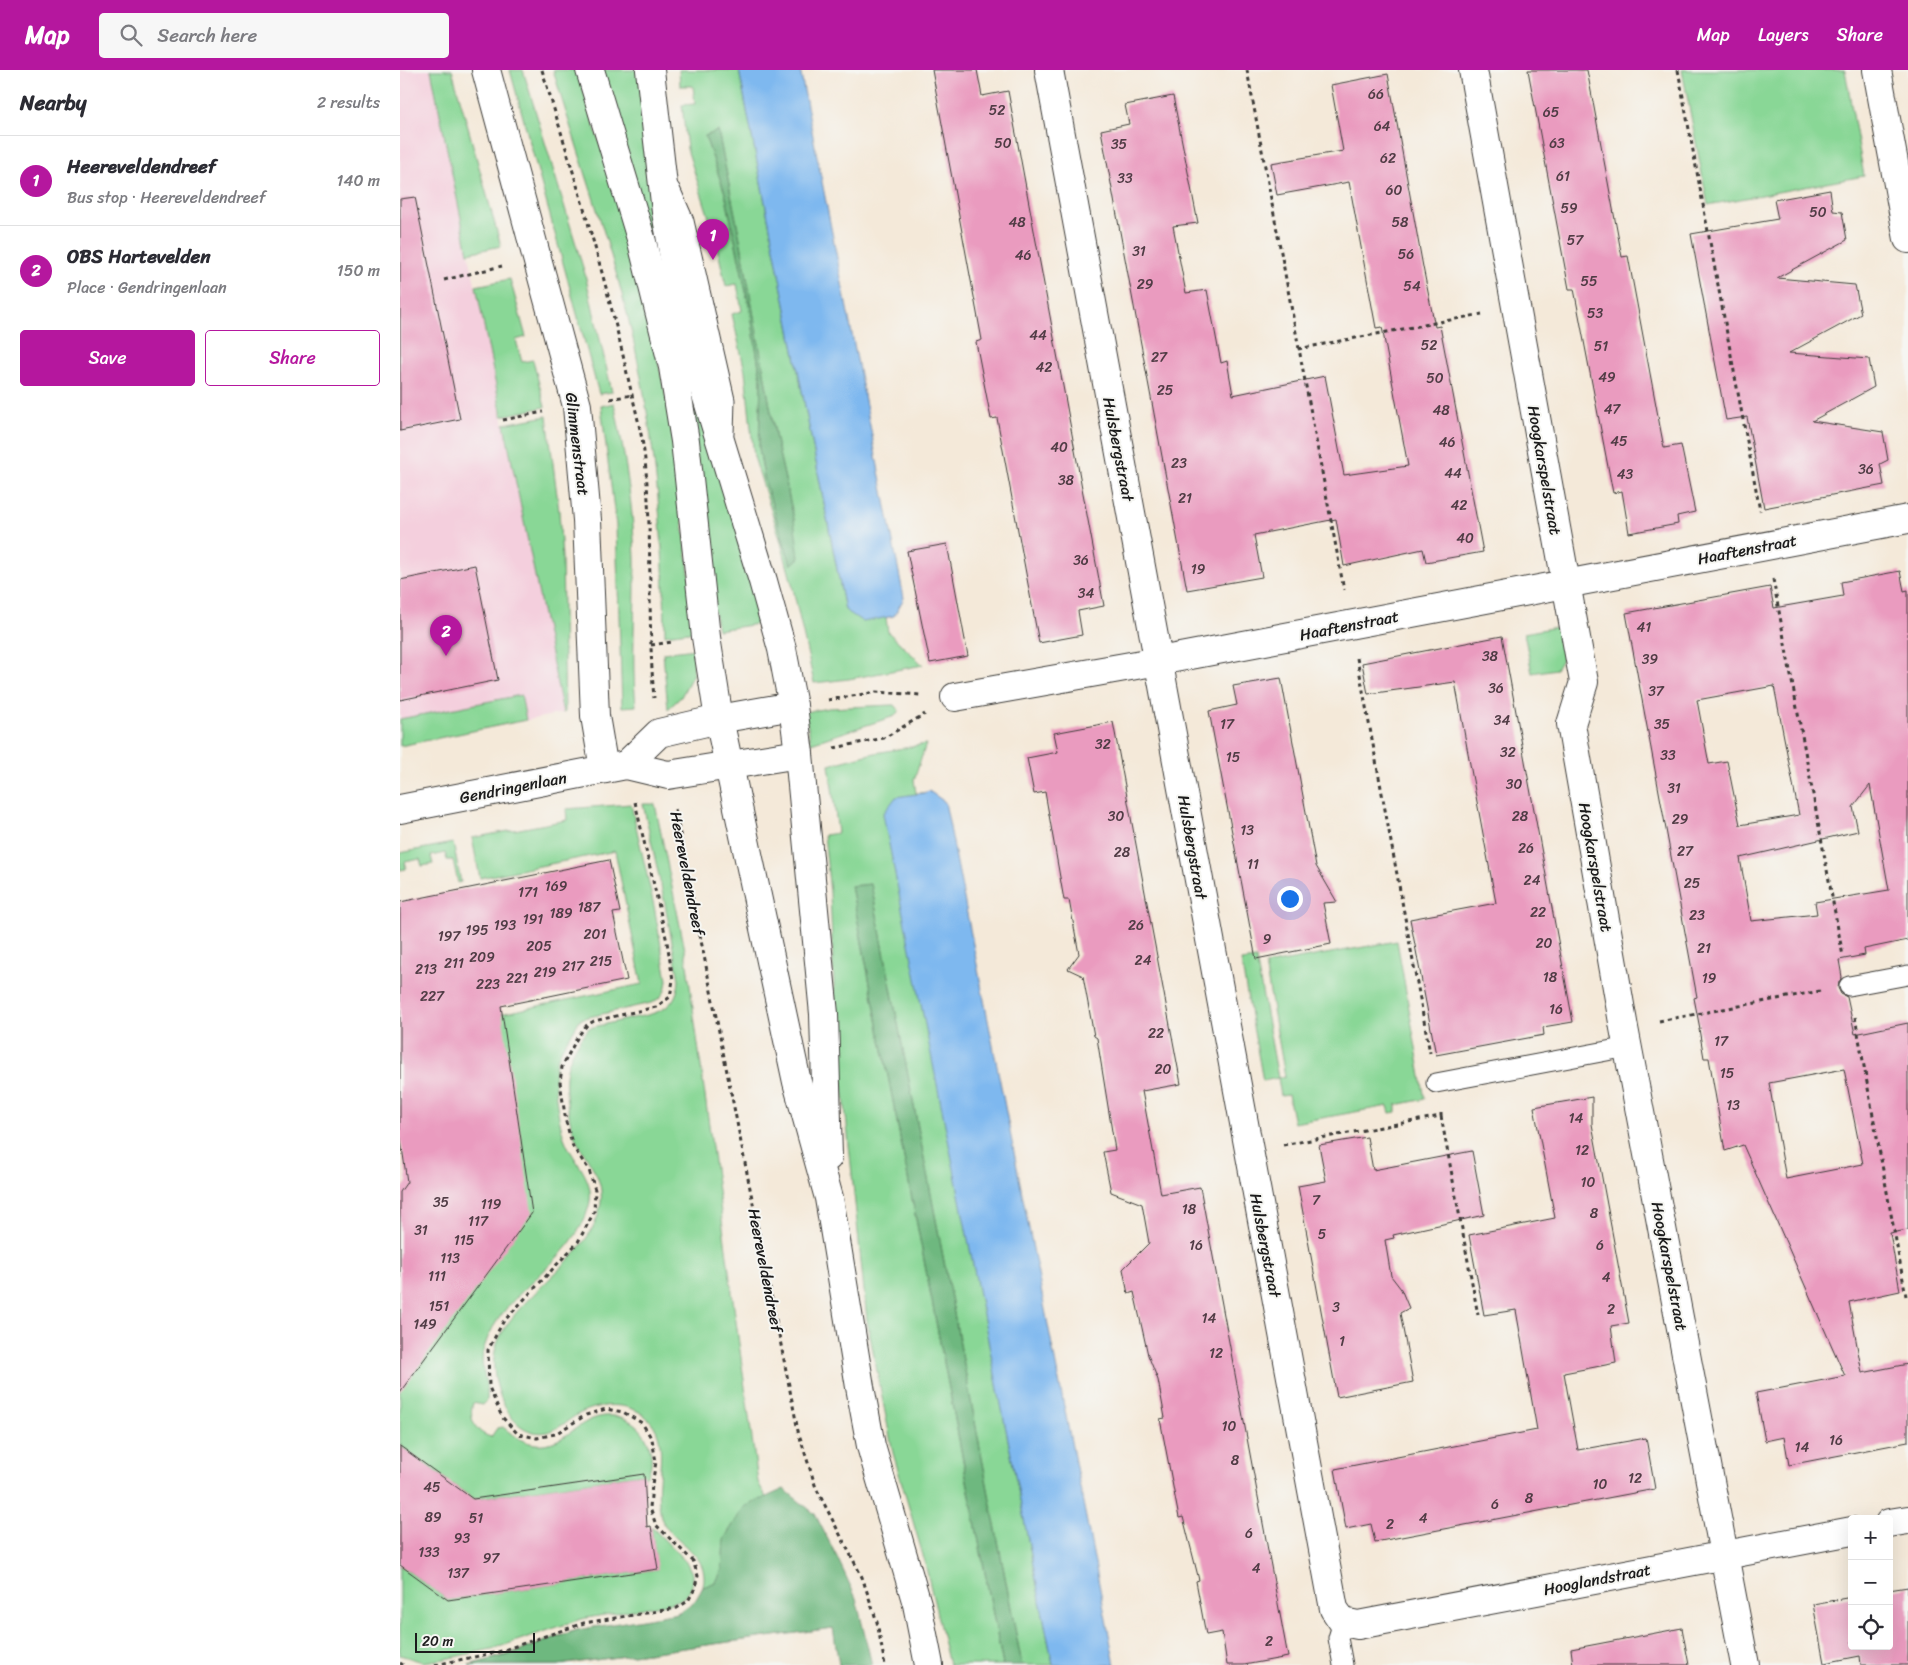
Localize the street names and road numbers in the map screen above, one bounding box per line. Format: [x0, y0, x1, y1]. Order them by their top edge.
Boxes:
street label: Glimmenstraat [557, 391, 598, 497]
street label: Hulsbergstraat [1094, 394, 1143, 504]
street label: Hoogkarspelstraat [1519, 403, 1570, 537]
street label: Haaftenstraat [1695, 526, 1799, 573]
street label: Haaftenstraat [1297, 602, 1401, 649]
street label: Gendringenlaan [457, 763, 570, 812]
street label: Hulsbergstraat [1169, 792, 1216, 902]
street label: Hoogkarspelstraat [1570, 800, 1621, 934]
street label: Heereveldendreef [661, 809, 714, 939]
street label: Hulsbergstraat [1241, 1190, 1290, 1300]
street label: Hoogkarspelstraat [1643, 1199, 1696, 1333]
street label: Heereveldendreef [739, 1206, 792, 1336]
street label: Hooglandstraat [1541, 1555, 1653, 1604]

